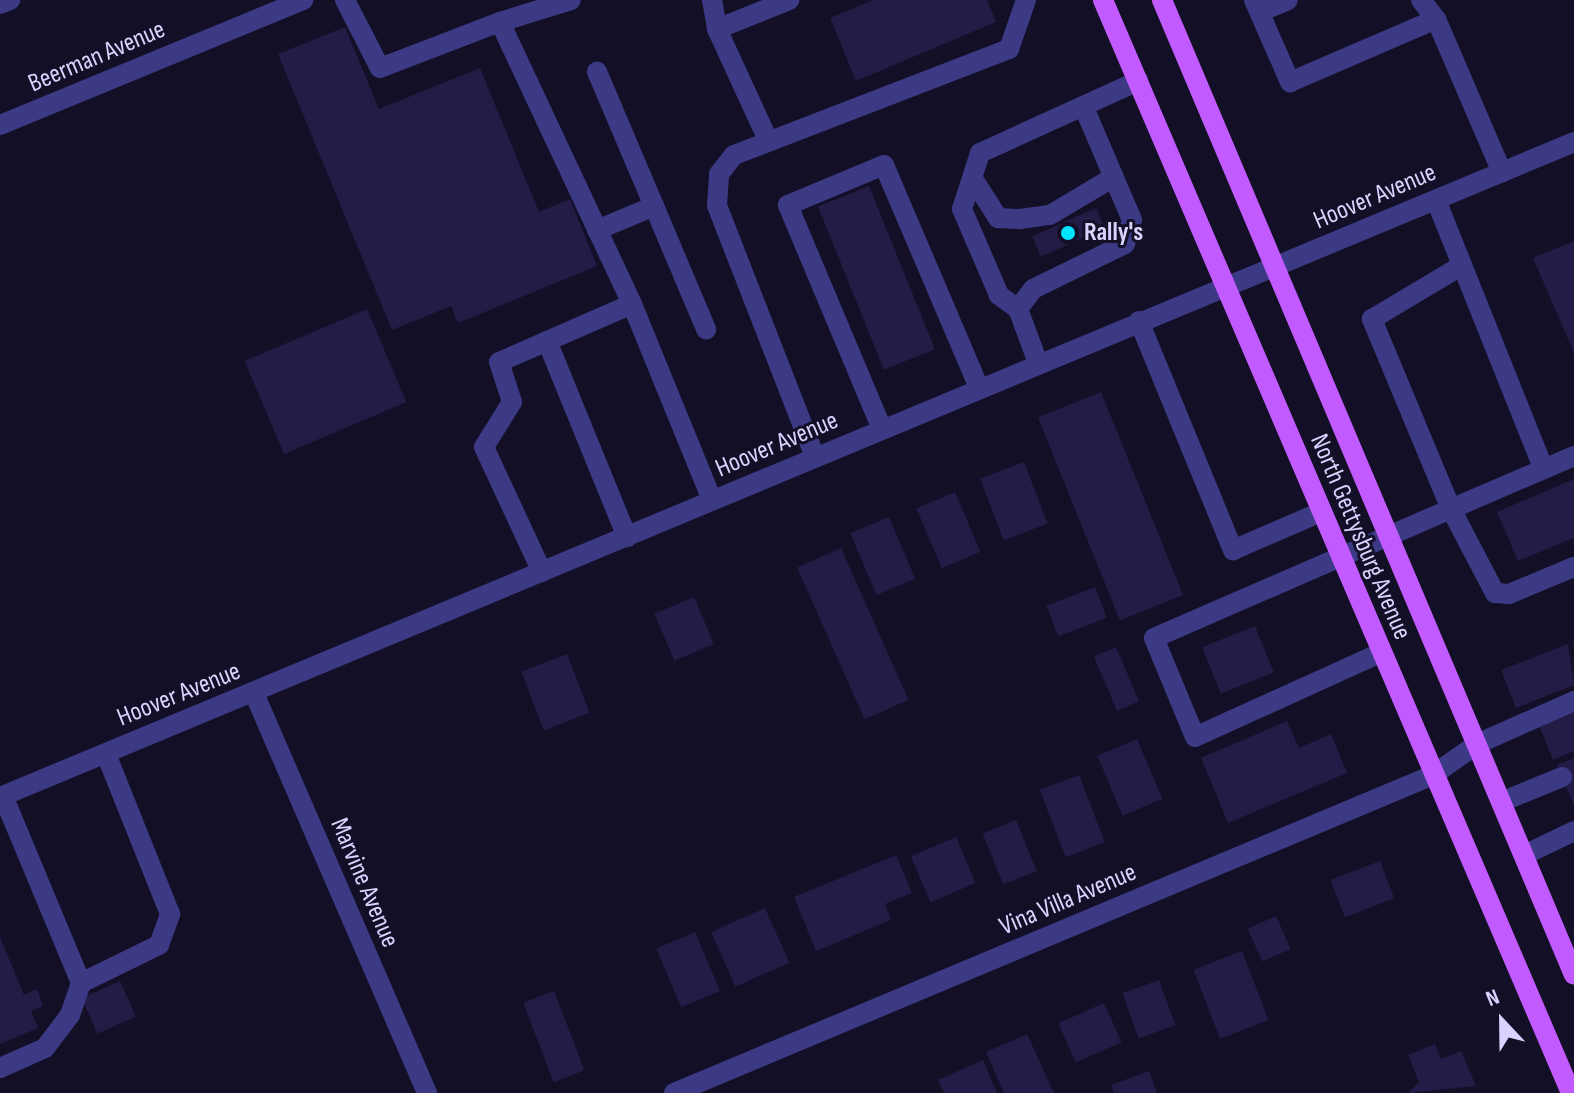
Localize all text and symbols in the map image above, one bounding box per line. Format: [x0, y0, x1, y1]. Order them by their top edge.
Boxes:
street label: Beerman Avenue [24, 14, 170, 100]
street label: Hoover Avenue [1309, 157, 1441, 237]
place label: Rally's [1084, 217, 1143, 249]
marker: Rally's [1059, 224, 1077, 242]
street label: Hoover Avenue [711, 405, 843, 485]
street label: North Gettysburg Avenue [1303, 430, 1417, 644]
street label: Hoover Avenue [113, 656, 245, 734]
street label: Marvine Avenue [323, 814, 405, 952]
street label: Vina Villa Avenue [995, 857, 1141, 943]
north arrow [1462, 981, 1542, 1061]
text: N [1482, 984, 1503, 1013]

